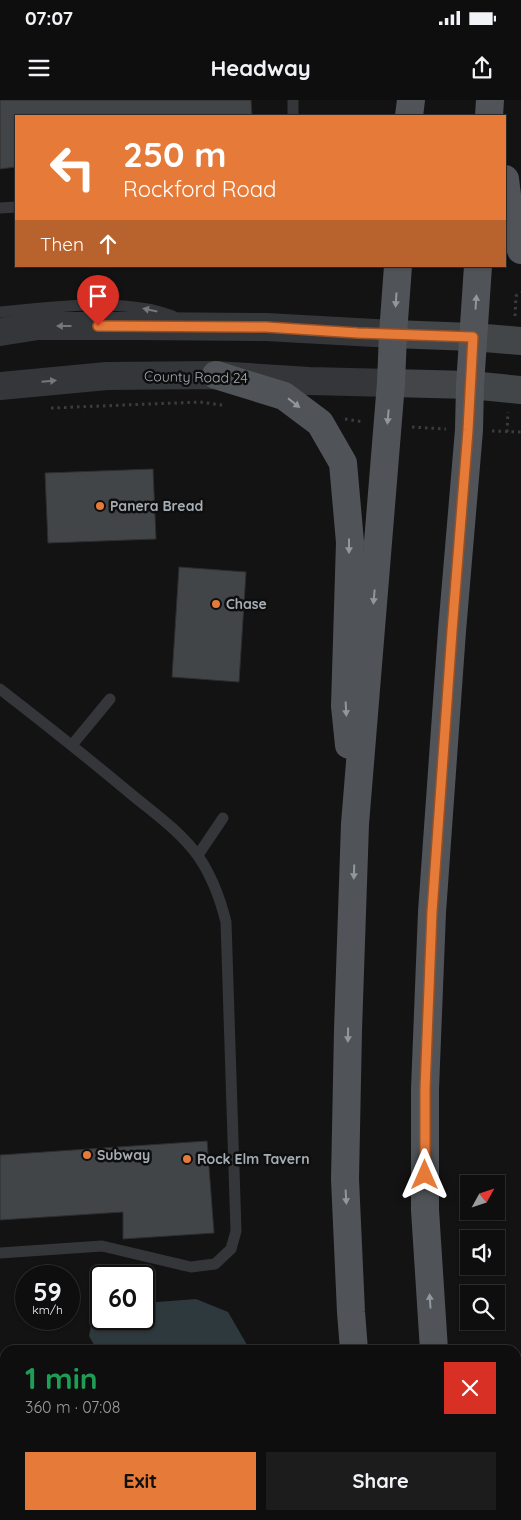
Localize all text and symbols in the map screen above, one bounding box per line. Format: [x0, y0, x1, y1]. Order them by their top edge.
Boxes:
text: 07:07 [25, 6, 73, 30]
icon: menu [25, 54, 53, 82]
text: Headway [210, 54, 311, 82]
icon: share [468, 54, 496, 82]
text: 250 m [123, 132, 227, 176]
icon: left [40, 135, 105, 200]
text: Rockford Road [123, 175, 276, 203]
icon: ahead [94, 230, 122, 258]
text: Then [40, 232, 84, 256]
pin [77, 275, 119, 326]
icon: arrive [84, 282, 112, 310]
one-way arrow [391, 292, 399, 308]
one-way arrow [472, 293, 480, 309]
one-way arrow [142, 306, 157, 314]
one-way arrow [56, 322, 72, 330]
street label: County Road 24 [144, 367, 248, 387]
one-way arrow [41, 377, 57, 385]
one-way arrow [287, 398, 301, 408]
one-way arrow [384, 410, 392, 426]
place label: Panera Bread [110, 497, 203, 515]
marker: Panera Bread [94, 500, 106, 512]
one-way arrow [345, 538, 353, 554]
one-way arrow [369, 589, 377, 605]
place label: Chase [226, 595, 267, 613]
marker: Chase [210, 598, 222, 610]
one-way arrow [342, 701, 350, 717]
one-way arrow [349, 865, 357, 881]
one-way arrow [344, 1027, 352, 1043]
place label: Subway [97, 1146, 150, 1164]
position arrow [398, 1148, 450, 1200]
marker: Subway [81, 1149, 93, 1161]
place label: Rock Elm Tavern [197, 1150, 310, 1168]
marker: Rock Elm Tavern [181, 1153, 193, 1165]
north arrow [460, 1175, 505, 1220]
map controls [460, 1175, 505, 1330]
one-way arrow [342, 1189, 350, 1205]
button: sound [460, 1230, 505, 1275]
speed limit sign: 60 [90, 1265, 155, 1330]
text: 59 [33, 1276, 62, 1307]
button: search [460, 1285, 505, 1330]
one-way arrow [426, 1293, 434, 1309]
text: km/h [32, 1302, 63, 1317]
text: 1 min [25, 1359, 98, 1397]
button: close [444, 1362, 496, 1414]
text: 360 m · 07:08 [25, 1397, 120, 1417]
button: Exit [25, 1452, 256, 1510]
button: Share [266, 1452, 496, 1510]

